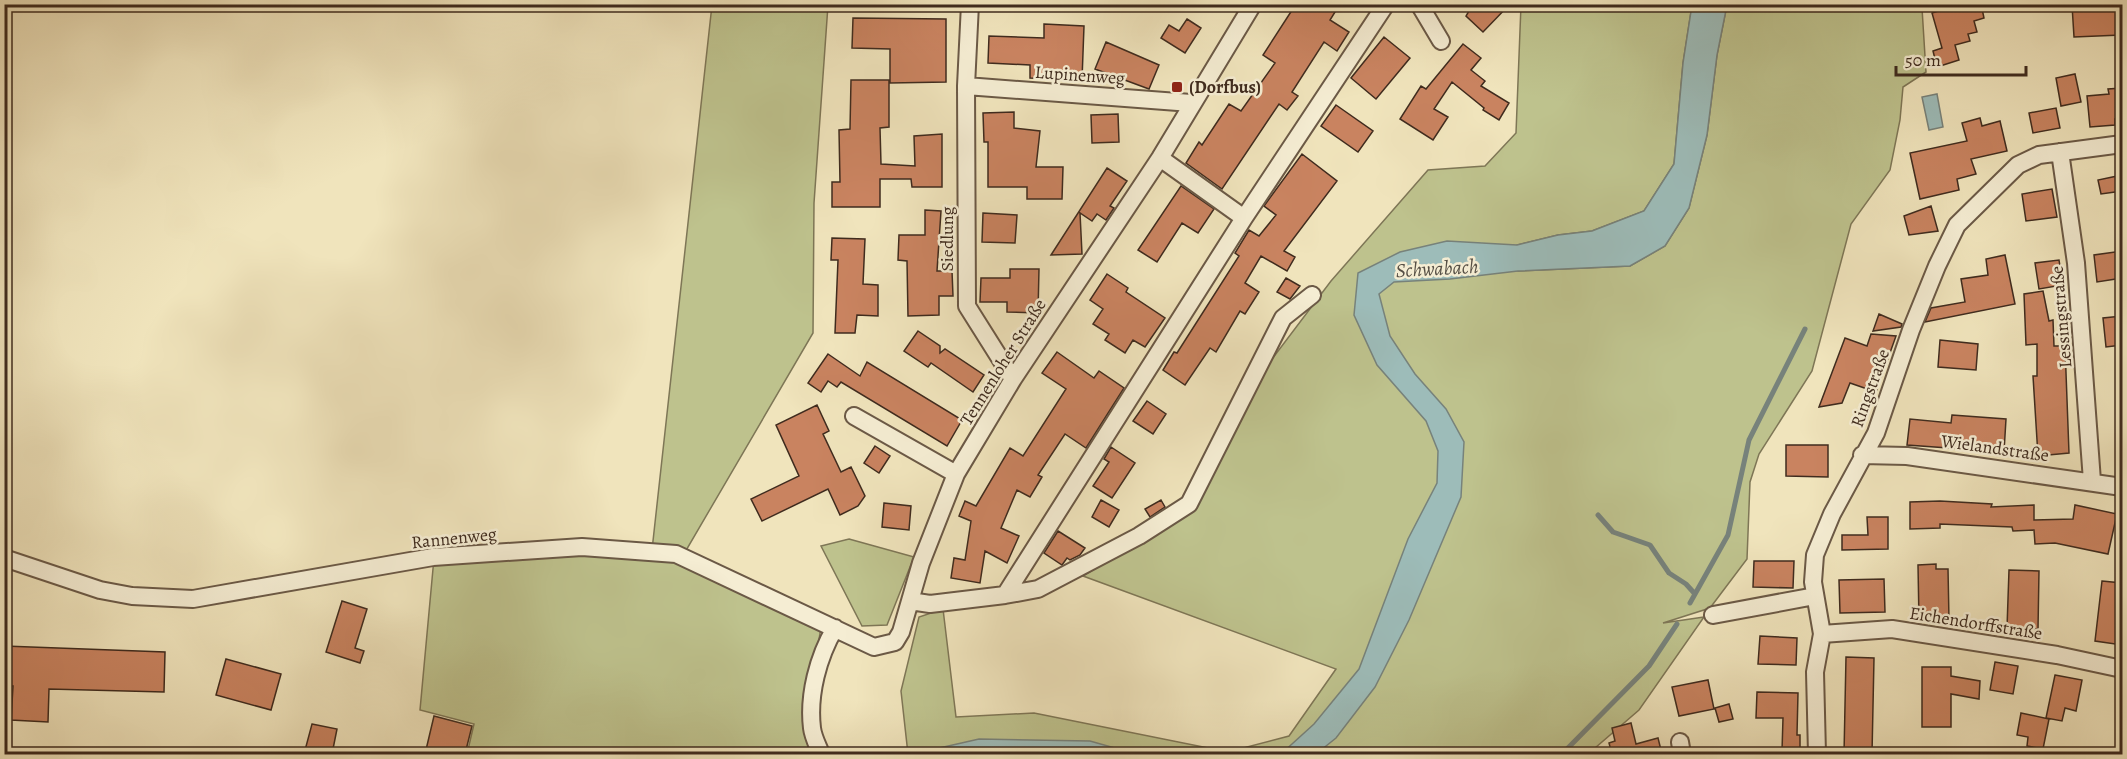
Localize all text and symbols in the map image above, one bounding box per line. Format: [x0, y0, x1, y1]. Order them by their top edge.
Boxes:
scale bar [1896, 39, 2026, 77]
text: 50 m [1905, 48, 1941, 72]
street label: Lupinenweg [1034, 60, 1126, 90]
place label: (Dorfbus) [1189, 75, 1261, 99]
marker: (Dorfbus) [1170, 80, 1184, 94]
street label: Siedlung [935, 206, 959, 272]
water label: Schwabach [1395, 253, 1479, 284]
street label: Lessingstraße [2045, 265, 2077, 369]
street label: Tennenloher Straße [954, 294, 1052, 430]
street label: Ringstraße [1845, 345, 1895, 431]
street label: Wielandstraße [1939, 428, 2050, 467]
street label: Rannenweg [410, 522, 498, 554]
street label: Eichendorffstraße [1908, 601, 2044, 645]

